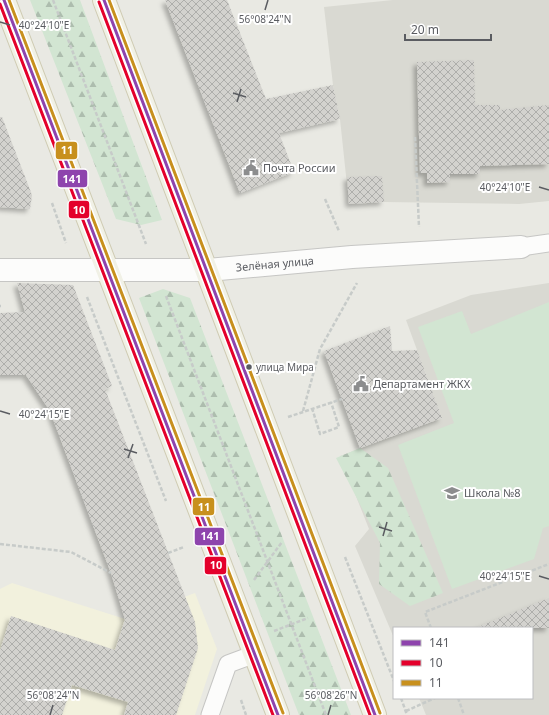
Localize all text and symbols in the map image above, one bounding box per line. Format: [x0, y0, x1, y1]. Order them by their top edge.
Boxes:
text: 56°08'24"N [239, 12, 291, 26]
scale bar [405, 16, 491, 42]
text: 40°24'10"E [19, 18, 69, 32]
text: 20 m [411, 21, 439, 38]
line badge: 11 [55, 141, 78, 160]
text: 11 [61, 142, 73, 157]
public building icon: Почта России [242, 159, 260, 177]
place label: Почта России [263, 160, 336, 175]
line badge: 141 [57, 169, 88, 188]
text: 141 [63, 171, 81, 186]
text: 40°24'10"E [480, 180, 530, 194]
line badge: 10 [68, 200, 90, 219]
text: 10 [73, 202, 85, 217]
street label: Зелёная улица [235, 252, 314, 274]
place label: улица Мира [256, 360, 314, 374]
marker: улица Мира [244, 362, 254, 372]
public building icon: Департамент ЖКХ [352, 375, 370, 393]
place label: Департамент ЖКХ [373, 376, 471, 391]
text: 40°24'15"E [19, 407, 69, 421]
school or university icon: Школа №8 [443, 484, 461, 502]
place label: Школа №8 [464, 485, 521, 500]
line badge: 11 [192, 497, 215, 516]
text: 11 [198, 499, 210, 514]
line badge: 141 [194, 527, 225, 546]
text: 141 [201, 528, 219, 543]
line badge: 10 [204, 556, 227, 575]
text: 10 [210, 557, 222, 572]
text: 40°24'15"E [480, 569, 530, 583]
legend [393, 627, 533, 699]
text: 141 [429, 634, 450, 651]
text: 10 [429, 654, 443, 671]
text: 11 [429, 674, 443, 691]
text: 56°08'24"N [27, 688, 79, 702]
text: 56°08'26"N [305, 688, 357, 702]

